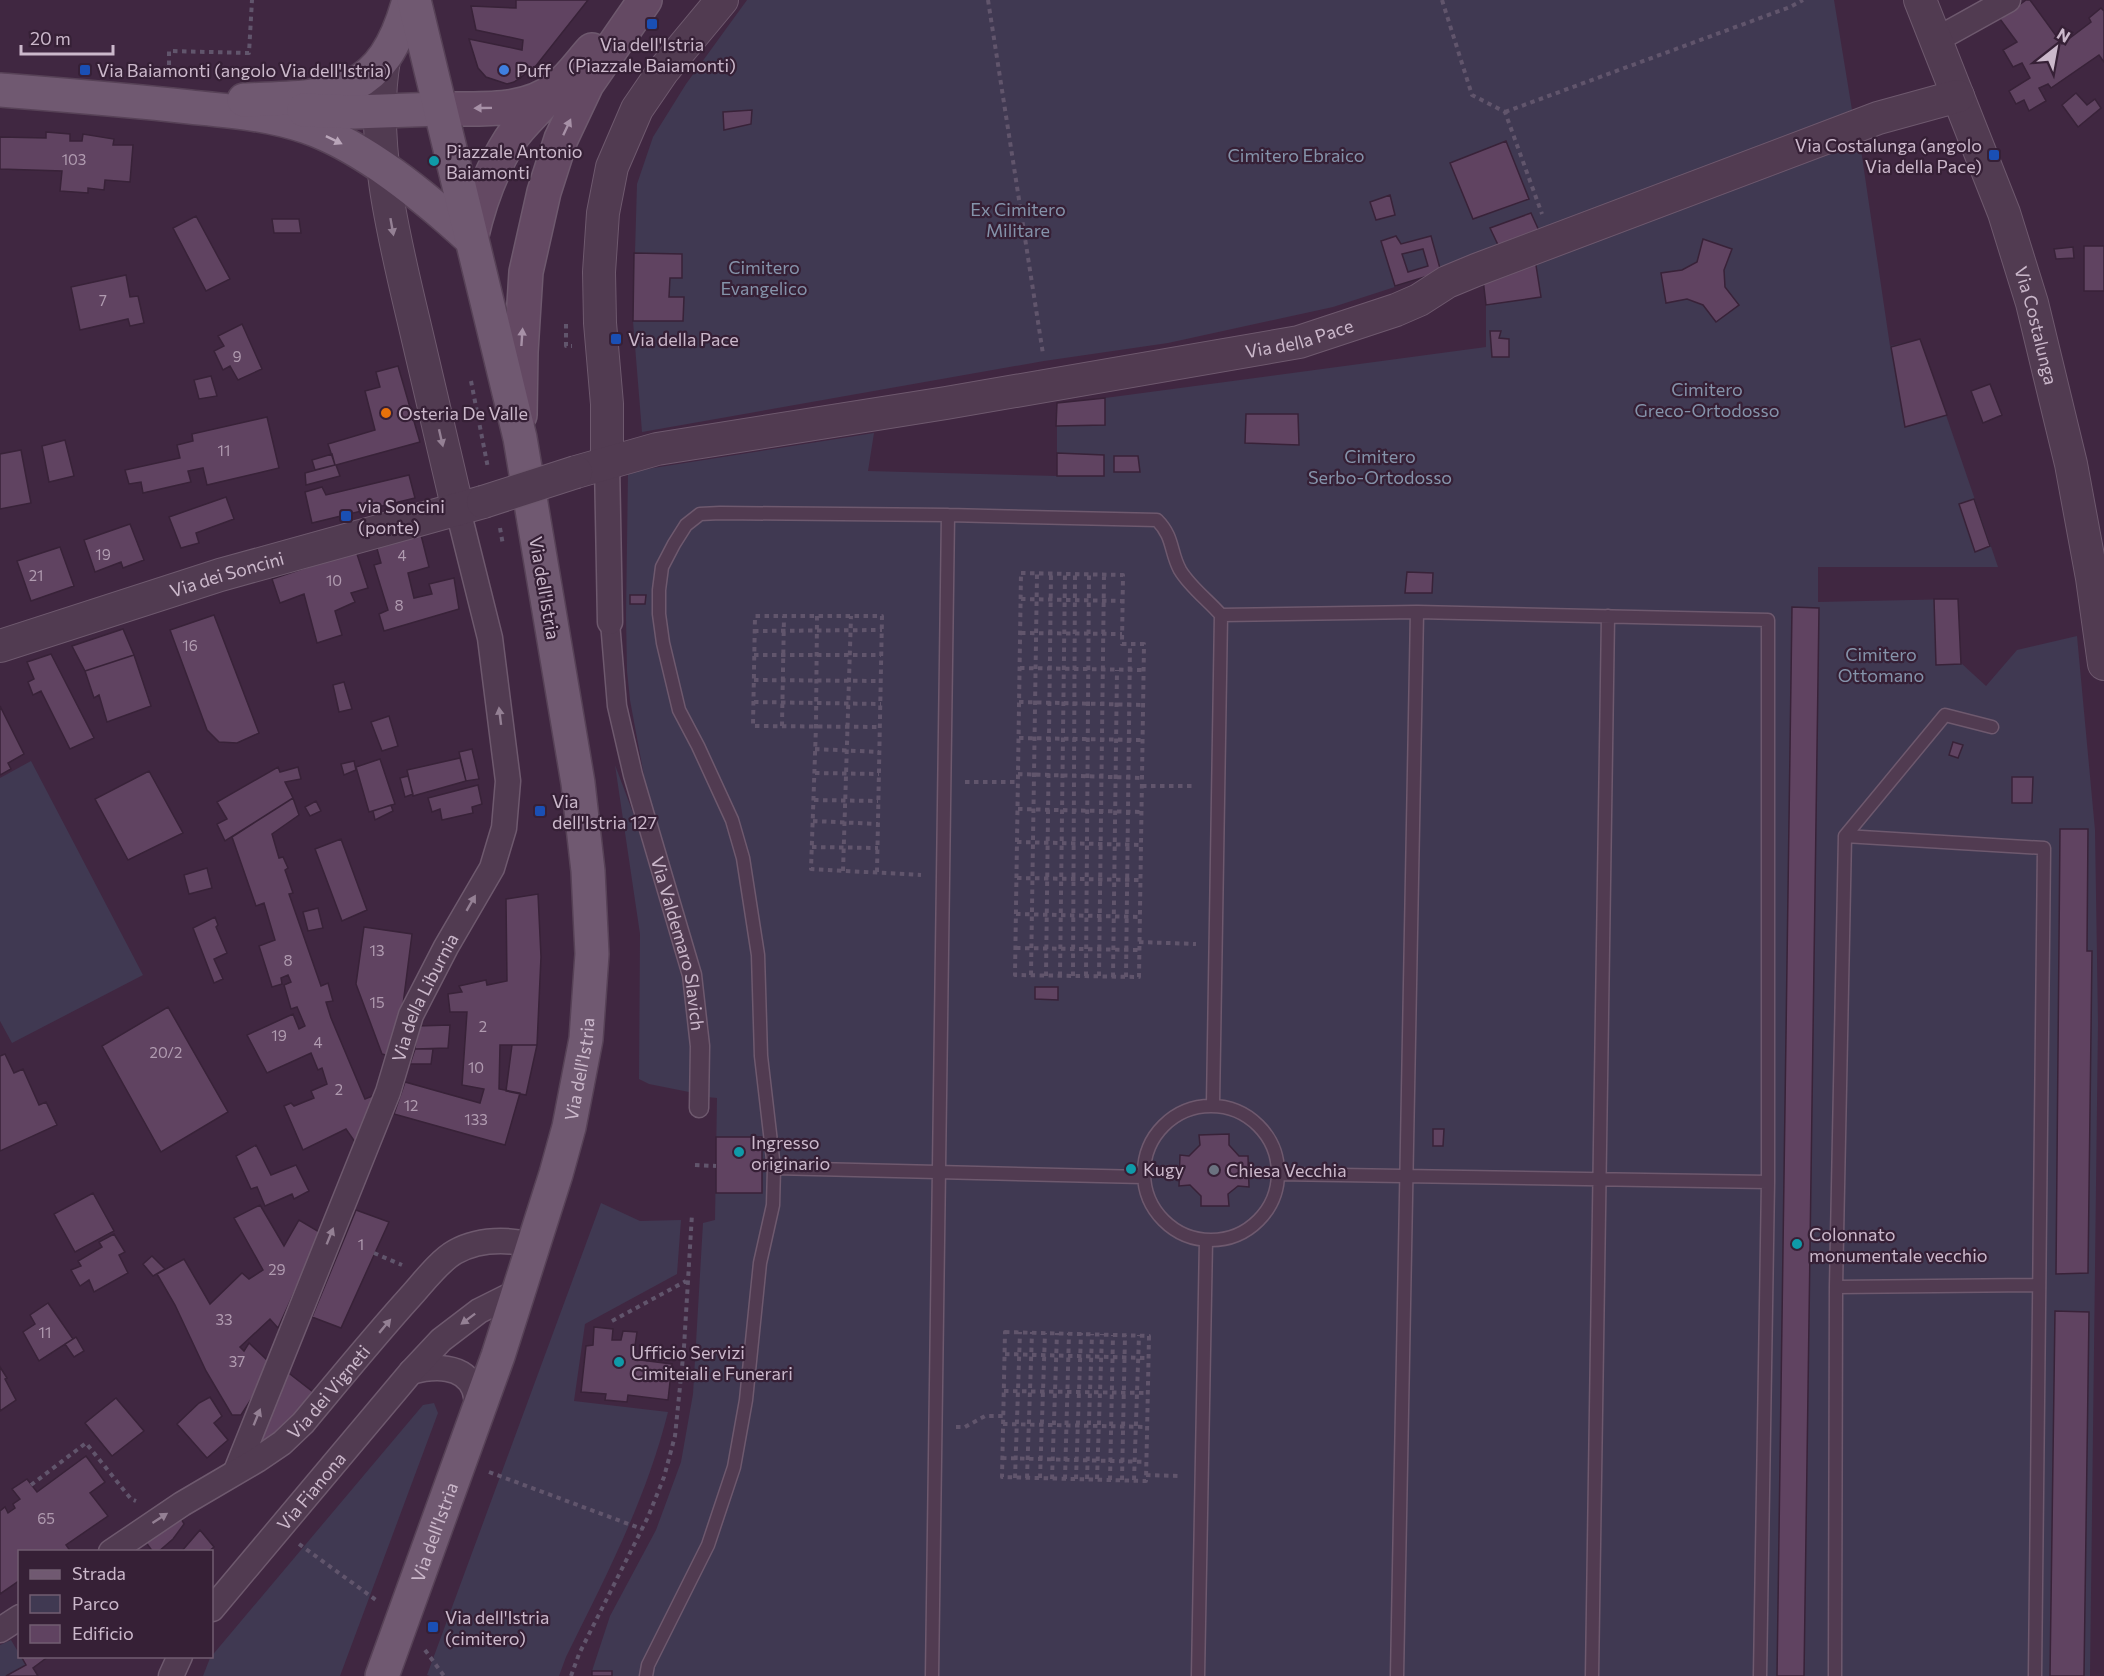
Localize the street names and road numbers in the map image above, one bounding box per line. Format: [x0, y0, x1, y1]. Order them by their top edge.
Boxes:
street label: Via Costalunga [2010, 263, 2062, 387]
street label: Via della Pace [1243, 314, 1356, 362]
street label: Via dell'Istria [525, 535, 565, 641]
street label: Via dei Soncini [167, 547, 286, 601]
street label: Via Valdemaro Slavich [647, 854, 709, 1032]
street label: Via della Liburnia [387, 929, 463, 1064]
street label: Via dell'Istria [559, 1017, 598, 1123]
street label: Via dei Vigneti [282, 1340, 374, 1443]
street label: Via Fianona [272, 1448, 350, 1535]
street label: Via dell'Istria [406, 1479, 462, 1585]

